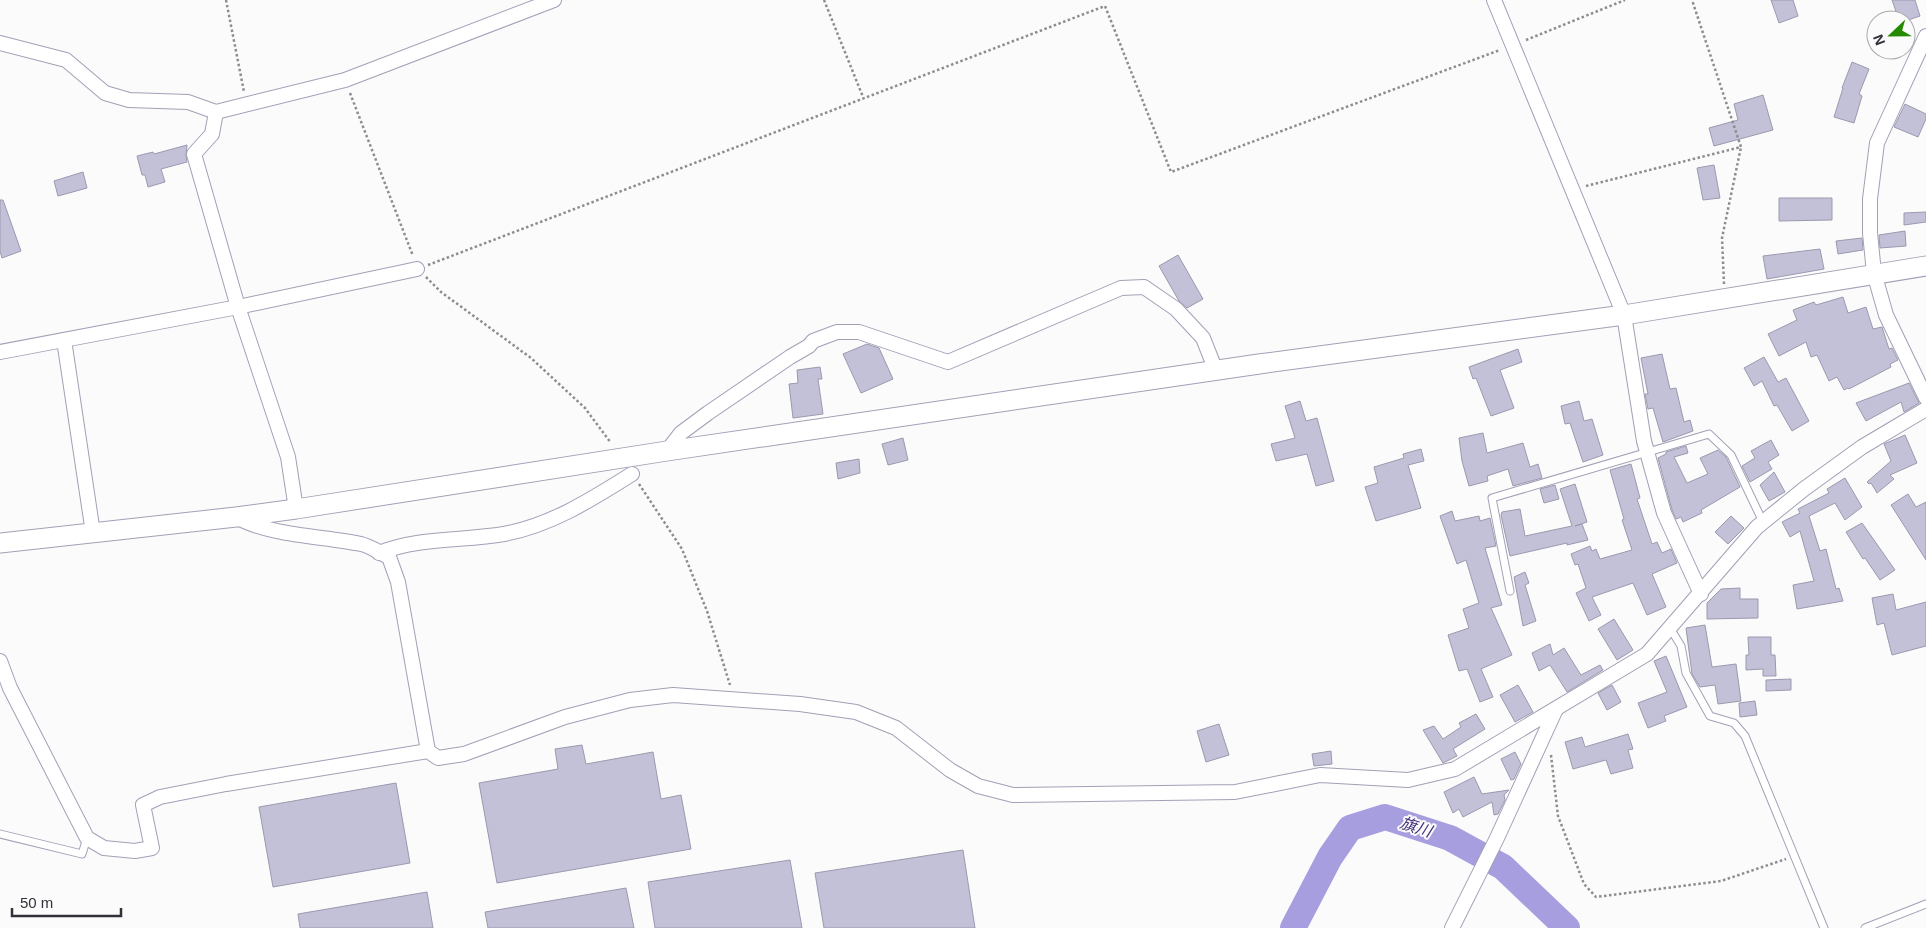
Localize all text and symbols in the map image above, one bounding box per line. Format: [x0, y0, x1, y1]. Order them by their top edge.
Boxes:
north arrow [1866, 10, 1916, 60]
text: N [1870, 32, 1888, 48]
water label: 旗川 [1398, 814, 1436, 841]
scale bar [12, 886, 121, 918]
text: 50 m [20, 894, 53, 911]

